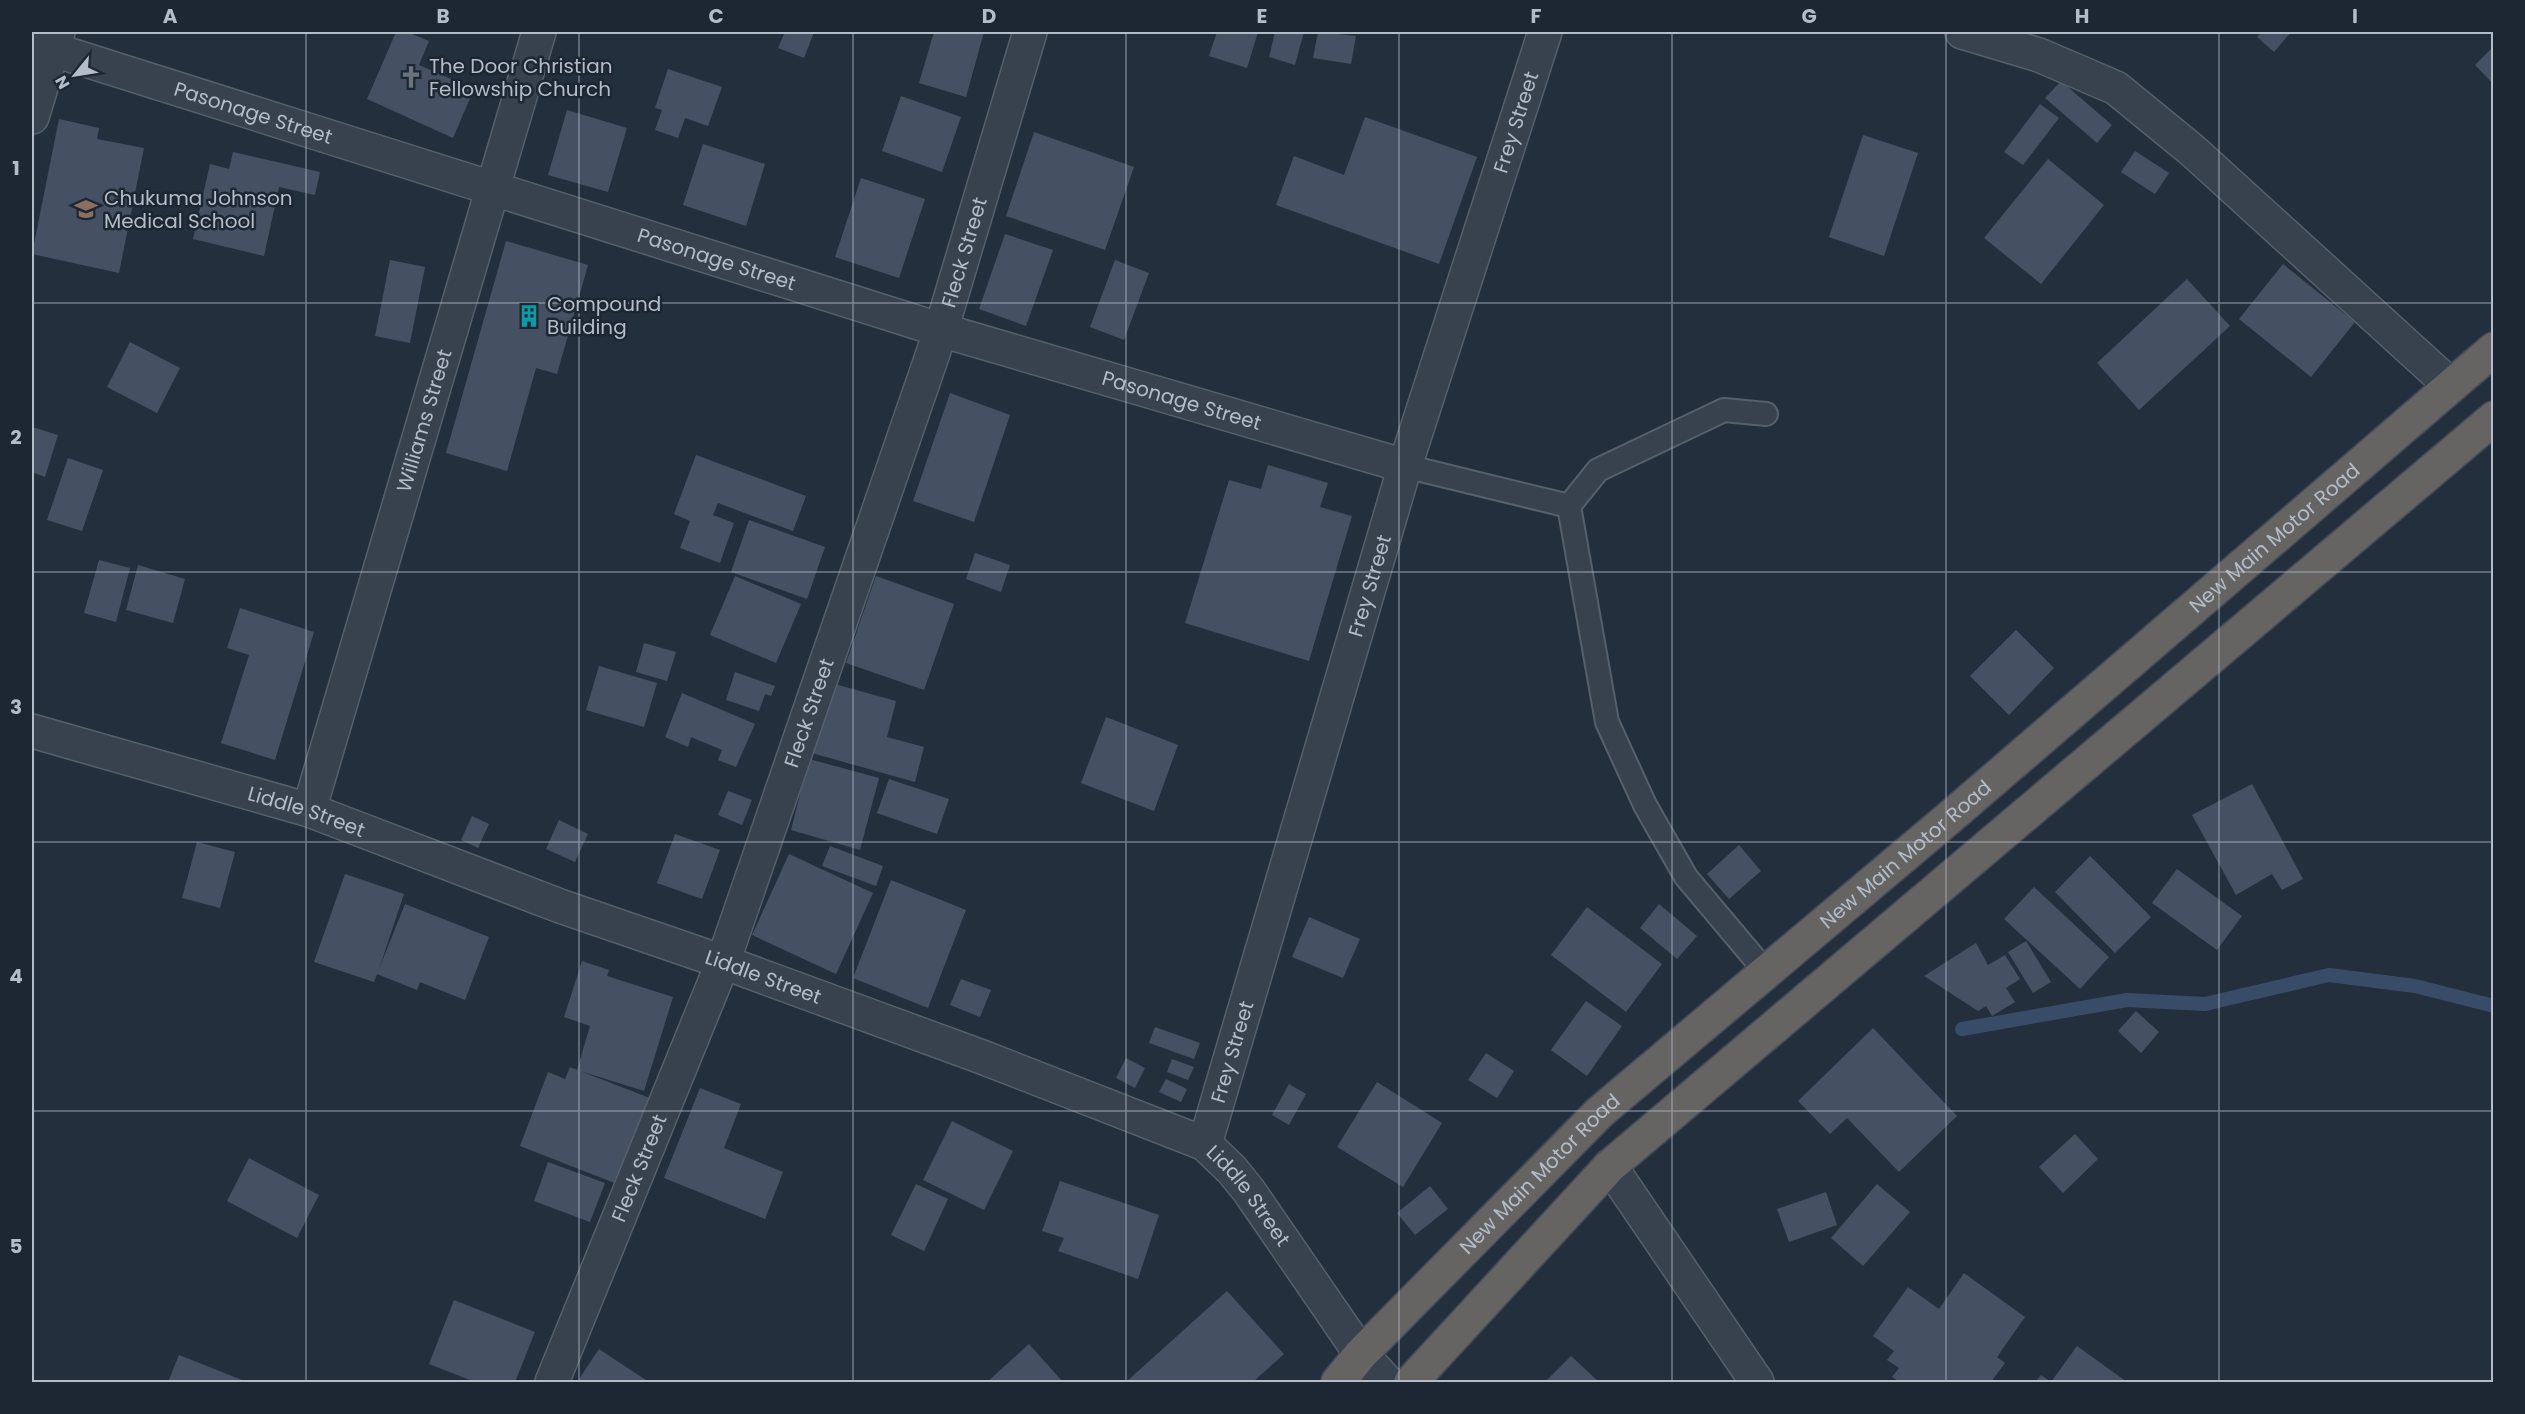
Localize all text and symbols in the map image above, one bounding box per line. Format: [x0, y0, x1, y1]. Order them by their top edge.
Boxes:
text: A [163, 2, 178, 30]
text: B [436, 2, 450, 30]
text: C [708, 2, 724, 30]
text: D [982, 2, 996, 30]
text: E [1257, 2, 1267, 30]
text: F [1531, 2, 1542, 30]
text: G [1801, 2, 1817, 30]
text: H [2075, 2, 2089, 30]
text: I [2352, 2, 2358, 30]
north arrow [45, 45, 105, 105]
place label: The Door Christian Fellowship Church [429, 52, 612, 103]
church icon: The Door Christian Fellowship Church [398, 64, 424, 90]
street label: Frey Street [1486, 68, 1545, 177]
text: N [49, 71, 75, 93]
street label: Pasonage Street [171, 75, 336, 151]
text: 1 [12, 154, 20, 182]
place label: Chukuma Johnson Medical School [104, 184, 293, 235]
street label: Fleck Street [934, 194, 994, 311]
school or university icon: Chukuma Johnson Medical School [73, 196, 99, 222]
street label: Pasonage Street [634, 221, 799, 297]
place label: Compound Building [547, 290, 661, 341]
building icon: Compound Building [516, 303, 542, 329]
street label: Williams Street [390, 346, 458, 495]
street label: Pasonage Street [1099, 364, 1265, 437]
text: 2 [10, 423, 22, 451]
street label: New Main Motor Road [2183, 457, 2366, 619]
street label: Frey Street [1341, 531, 1398, 640]
street label: Fleck Street [777, 655, 841, 771]
text: 3 [10, 693, 22, 721]
street label: New Main Motor Road [1814, 774, 1997, 935]
street label: Liddle Street [245, 779, 369, 844]
street label: Liddle Street [701, 943, 825, 1011]
text: 4 [9, 962, 23, 990]
street label: Frey Street [1204, 998, 1260, 1106]
street label: New Main Motor Road [1453, 1087, 1626, 1261]
street label: Fleck Street [605, 1110, 674, 1226]
street label: Liddle Street [1200, 1139, 1297, 1252]
text: 5 [10, 1232, 23, 1260]

